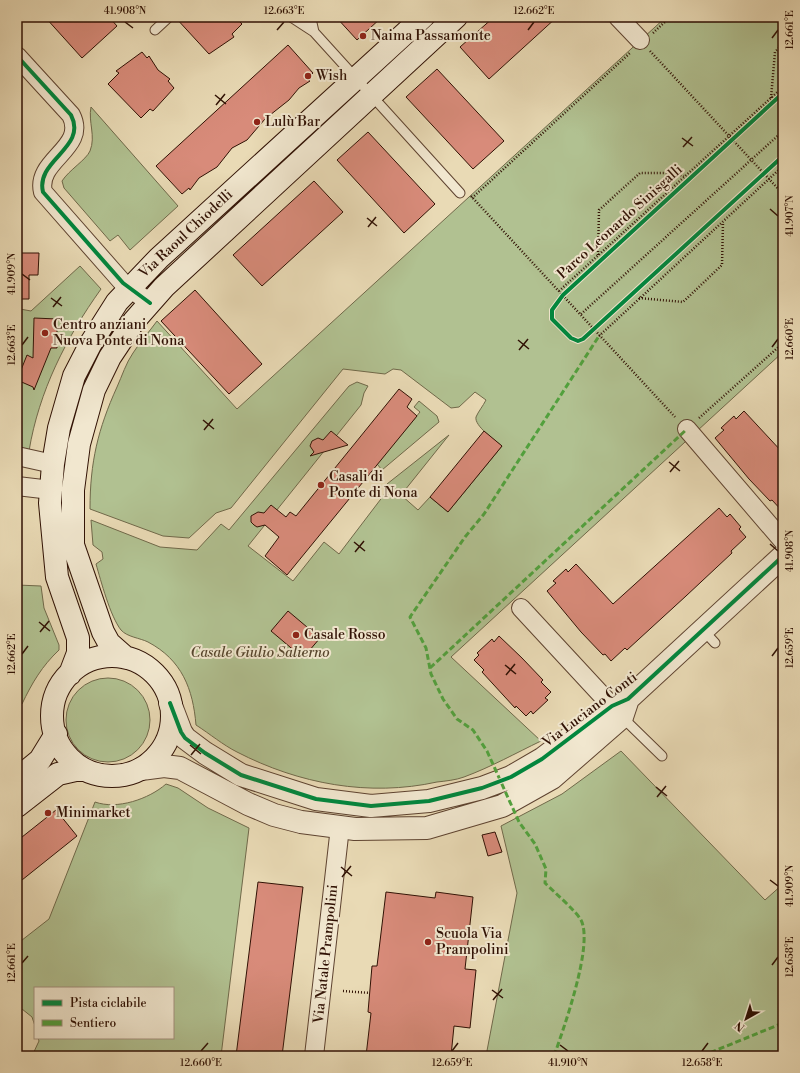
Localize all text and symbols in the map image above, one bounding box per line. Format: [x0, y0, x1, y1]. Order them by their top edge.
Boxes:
text: 41.908°N [104, 5, 147, 17]
text: 12.663°E [264, 5, 304, 17]
text: 12.662°E [514, 5, 554, 17]
text: 12.661°E [784, 10, 796, 50]
place label: Naima Passamonte [371, 27, 491, 45]
marker: Naima Passamonte [358, 31, 368, 41]
place label: Wish [315, 67, 348, 85]
marker: Wish [303, 71, 313, 81]
place label: Lulù Bar [265, 113, 320, 131]
marker: Lulù Bar [252, 117, 262, 127]
street label: Parco Leonardo Sinisgalli [553, 161, 687, 283]
street label: Via Raoul Chiodelli [134, 186, 237, 283]
text: 41.907°N [784, 195, 796, 237]
text: 41.909°N [6, 252, 18, 295]
place label: Centro anziani Nuova Ponte di Nona [53, 316, 185, 350]
text: 12.660°E [784, 318, 796, 360]
text: 12.663°E [6, 325, 18, 365]
marker: Centro anziani Nuova Ponte di Nona [40, 328, 50, 338]
place label: Casali di Ponte di Nona [329, 468, 419, 502]
marker: Casali di Ponte di Nona [316, 480, 326, 490]
text: 41.908°N [784, 529, 796, 572]
place label: Casale Rosso [304, 626, 386, 644]
text: 12.659°E [784, 628, 796, 668]
marker: Casale Rosso [291, 630, 301, 640]
text: 12.662°E [6, 634, 18, 674]
park label: Casale Giulio Salierno [191, 644, 330, 662]
street label: Via Luciano Conti [538, 668, 641, 752]
place label: Minimarket [56, 804, 130, 822]
marker: Minimarket [43, 808, 53, 818]
text: 41.909°N [784, 864, 796, 907]
street label: Via Natale Prampolini [310, 883, 342, 1026]
place label: Scuola Via Prampolini [436, 925, 509, 959]
marker: Scuola Via Prampolini [423, 937, 433, 947]
text: 12.658°E [784, 937, 796, 977]
text: 12.661°E [6, 943, 18, 983]
legend [34, 987, 174, 1039]
text: Pista ciclabile [70, 996, 147, 1011]
north arrow [726, 999, 766, 1039]
text: Sentiero [70, 1016, 116, 1031]
text: N [732, 1018, 748, 1034]
text: 12.660°E [180, 1057, 222, 1069]
text: 12.659°E [432, 1057, 472, 1069]
text: 41.910°N [548, 1057, 589, 1069]
text: 12.658°E [682, 1057, 722, 1069]

